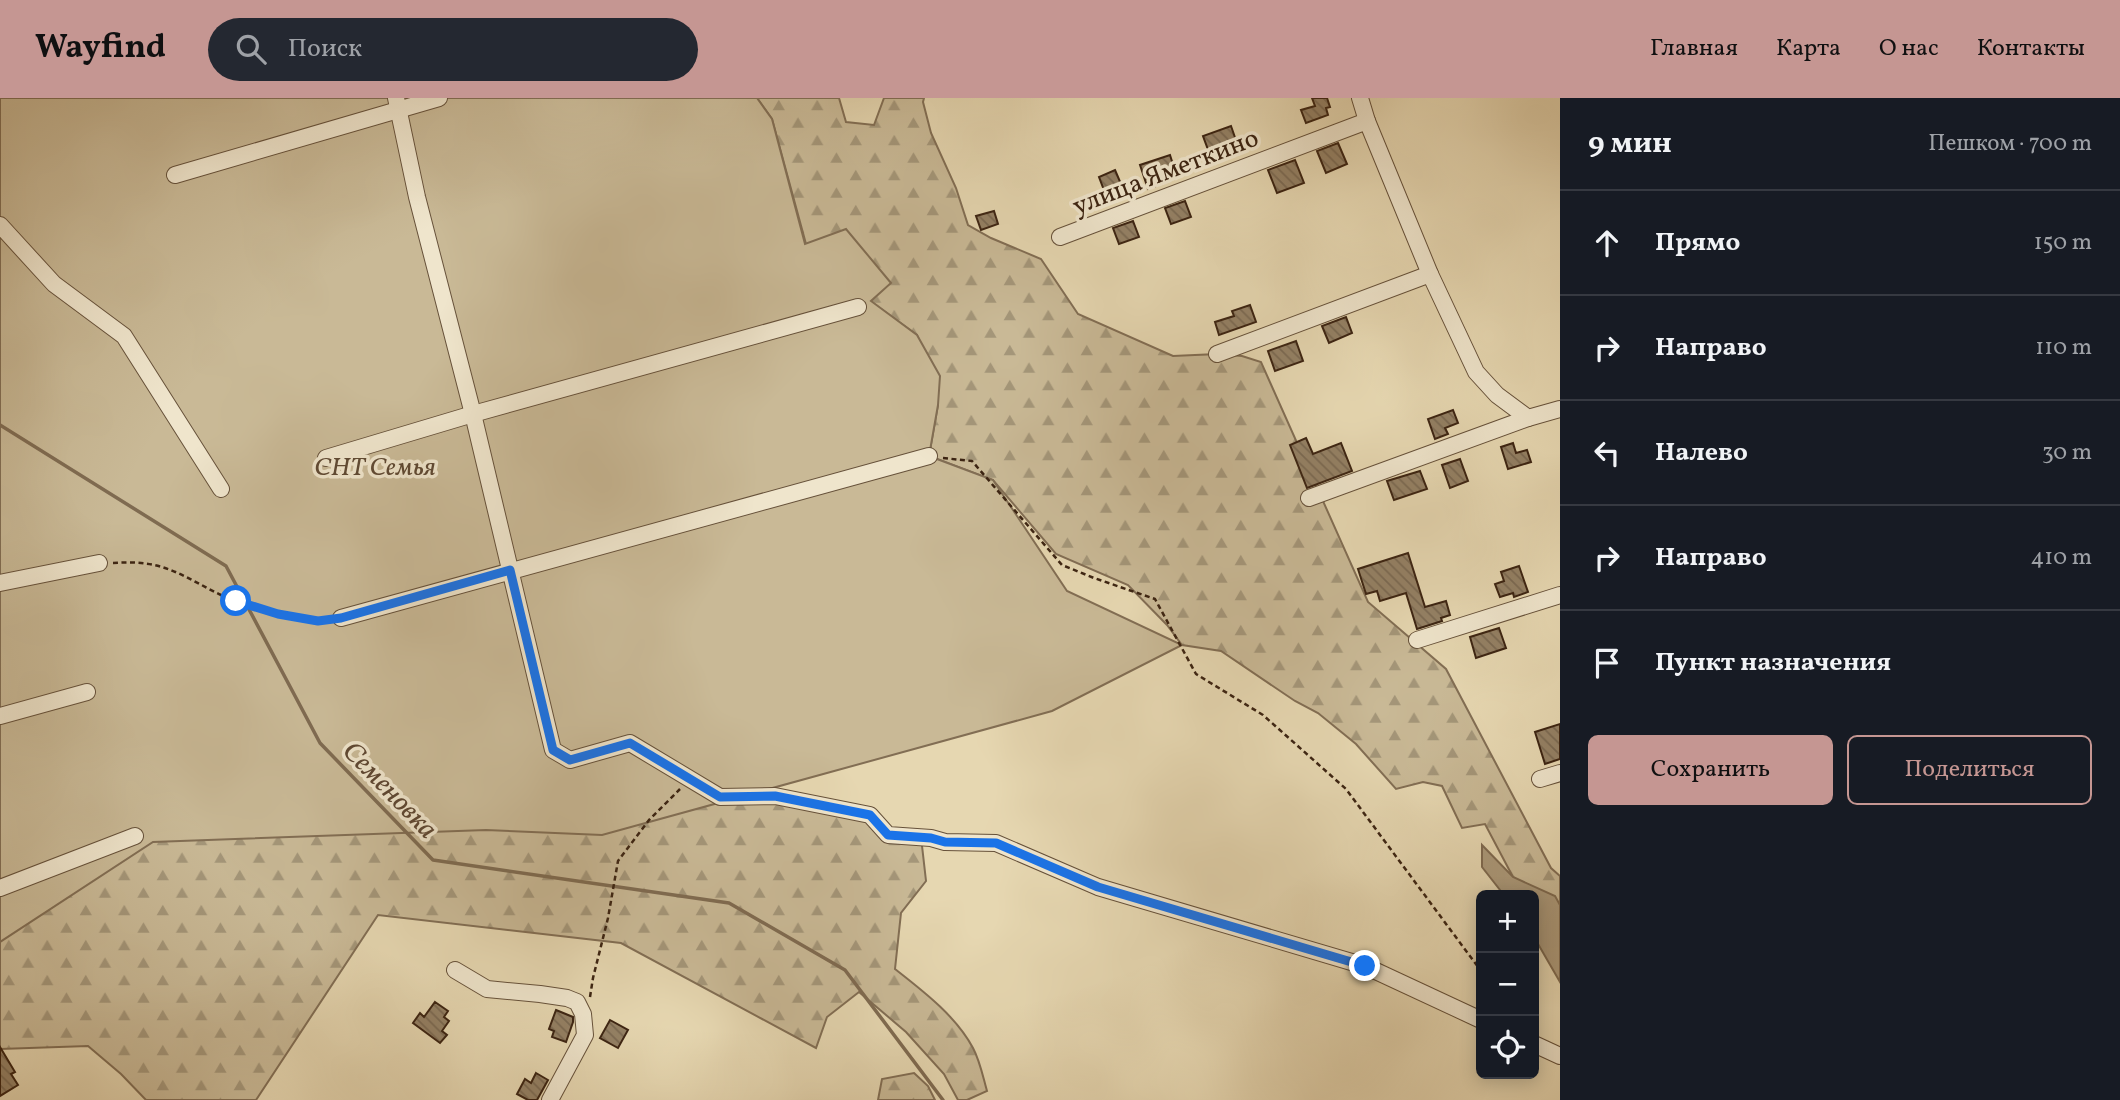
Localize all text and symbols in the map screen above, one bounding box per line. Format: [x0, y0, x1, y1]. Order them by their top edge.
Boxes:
search box [208, 18, 698, 81]
text: Wayfind [35, 26, 166, 72]
icon: search [232, 30, 270, 68]
text: Поиск [288, 31, 362, 67]
text: Главная [1650, 32, 1738, 66]
text: Карта [1776, 32, 1841, 66]
text: О нас [1879, 32, 1939, 66]
text: Контакты [1977, 32, 2085, 66]
street label: улица Яметкино [1067, 121, 1264, 225]
text: 9 мин [1588, 123, 1672, 165]
text: Пешком · 700 m [1928, 128, 2092, 160]
icon: ahead [1588, 224, 1626, 262]
text: Прямо [1655, 225, 1740, 261]
text: 150 m [2034, 227, 2092, 259]
icon: right [1588, 329, 1626, 367]
text: Направо [1655, 330, 1767, 366]
text: 110 m [2035, 332, 2092, 364]
icon: left [1588, 434, 1626, 472]
text: Налево [1655, 435, 1748, 471]
text: 30 m [2042, 437, 2092, 469]
park label: СНТ Семья [314, 450, 436, 486]
icon: right [1588, 539, 1626, 577]
text: Направо [1655, 540, 1767, 576]
text: 410 m [2031, 542, 2092, 574]
route start [220, 585, 251, 616]
icon: arrive [1588, 644, 1626, 682]
text: Пункт назначения [1655, 645, 1891, 681]
water label: Семеновка [333, 733, 446, 848]
button: Сохранить [1588, 735, 1833, 805]
button: Поделиться [1847, 735, 2092, 805]
map controls [1476, 890, 1539, 1079]
button: + [1476, 890, 1539, 953]
route end [1349, 950, 1380, 981]
button: − [1476, 953, 1539, 1016]
button: locate [1476, 1016, 1539, 1079]

